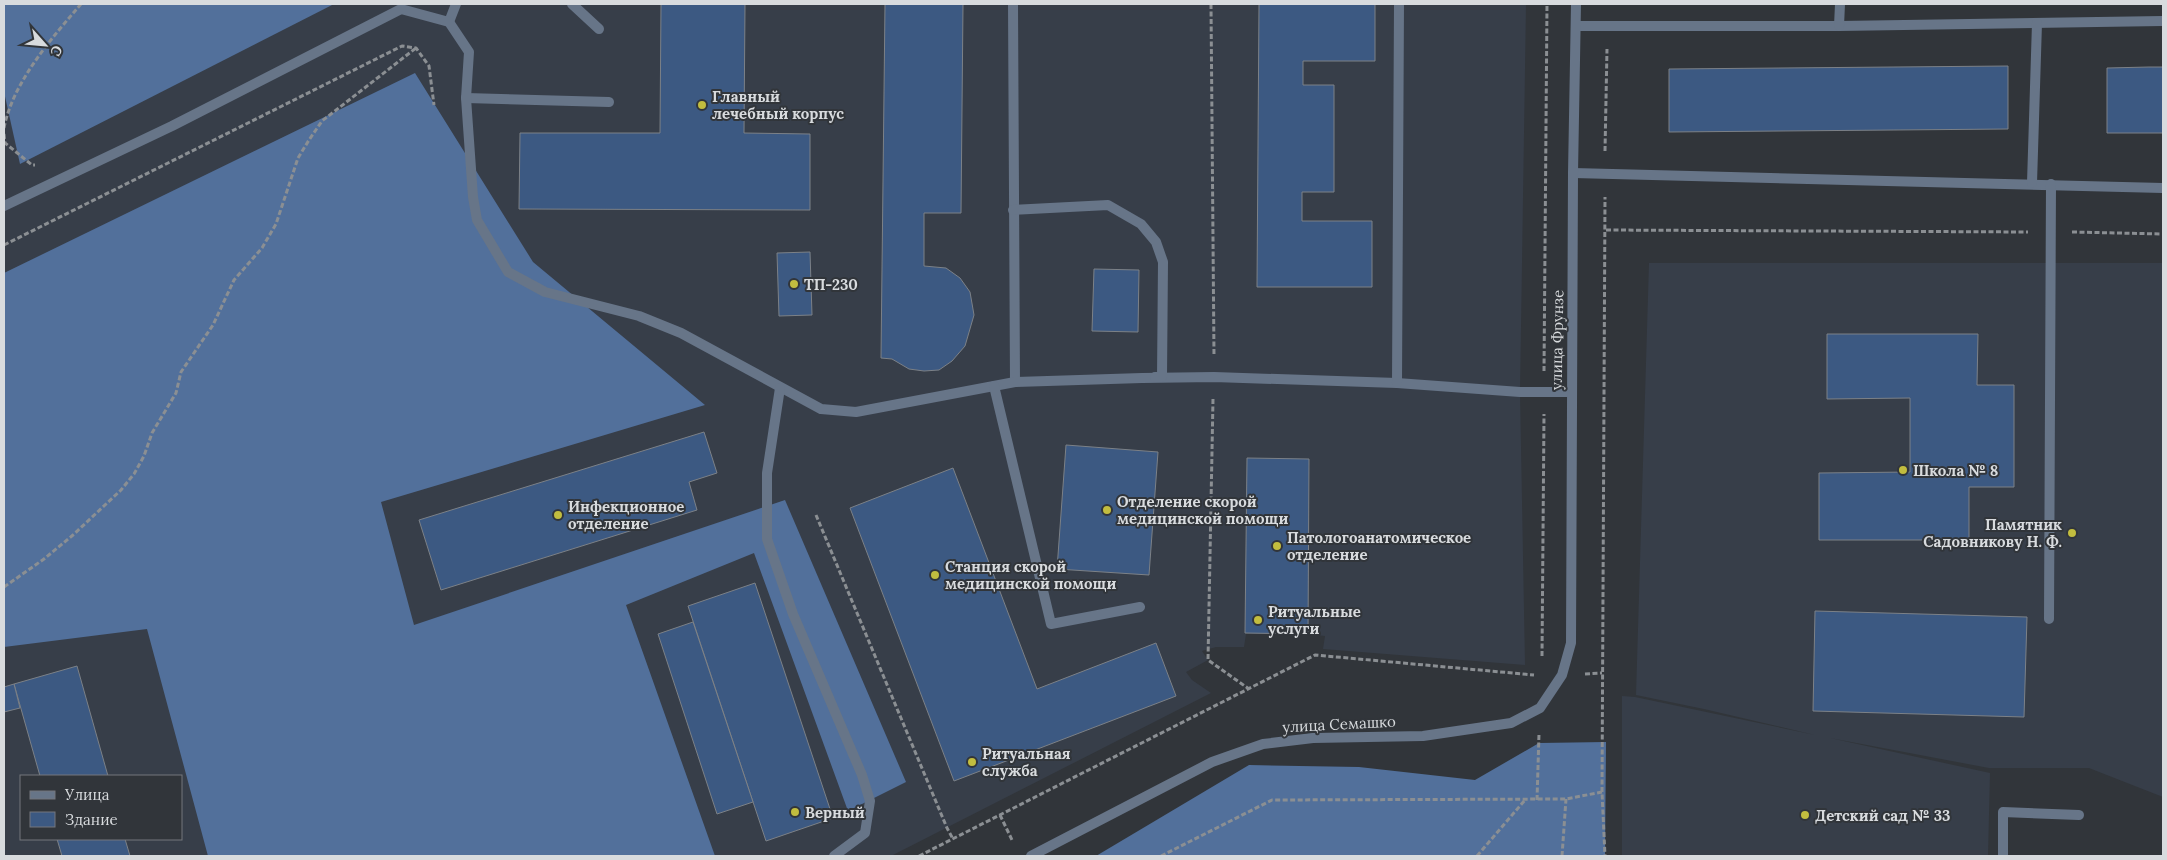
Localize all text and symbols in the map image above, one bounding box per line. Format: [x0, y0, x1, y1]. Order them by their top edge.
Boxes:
north arrow [20, 20, 70, 70]
text: С [46, 43, 67, 60]
place label: Главный лечебный корпус [712, 87, 844, 123]
marker: Главный лечебный корпус [696, 99, 708, 111]
place label: ТП-230 [804, 275, 858, 294]
marker: ТП-230 [788, 278, 800, 290]
street label: улица Фрунзе [1547, 290, 1567, 390]
place label: Школа № 8 [1913, 461, 1998, 480]
marker: Школа № 8 [1897, 464, 1909, 476]
place label: Отделение скорой медицинской помощи [1117, 492, 1288, 528]
place label: Инфекционное отделение [568, 497, 684, 533]
marker: Отделение скорой медицинской помощи [1101, 504, 1113, 516]
marker: Инфекционное отделение [552, 509, 564, 521]
place label: Памятник Садовникову Н. Ф. [1923, 515, 2062, 551]
marker: Памятник Садовникову Н. Ф. [2066, 527, 2078, 539]
place label: Патологоанатомическое отделение [1287, 528, 1471, 564]
marker: Патологоанатомическое отделение [1271, 540, 1283, 552]
place label: Станция скорой медицинской помощи [945, 557, 1116, 593]
marker: Станция скорой медицинской помощи [929, 569, 941, 581]
place label: Ритуальные услуги [1268, 602, 1361, 638]
marker: Ритуальные услуги [1252, 614, 1264, 626]
street label: улица Семашко [1282, 712, 1396, 736]
place label: Ритуальная служба [982, 744, 1071, 780]
marker: Ритуальная служба [966, 756, 978, 768]
legend [20, 775, 182, 840]
text: Улица [64, 785, 110, 804]
place label: Верный [805, 803, 865, 822]
marker: Верный [789, 806, 801, 818]
place label: Детский сад № 33 [1815, 806, 1950, 825]
marker: Детский сад № 33 [1799, 809, 1811, 821]
text: Здание [65, 810, 118, 829]

